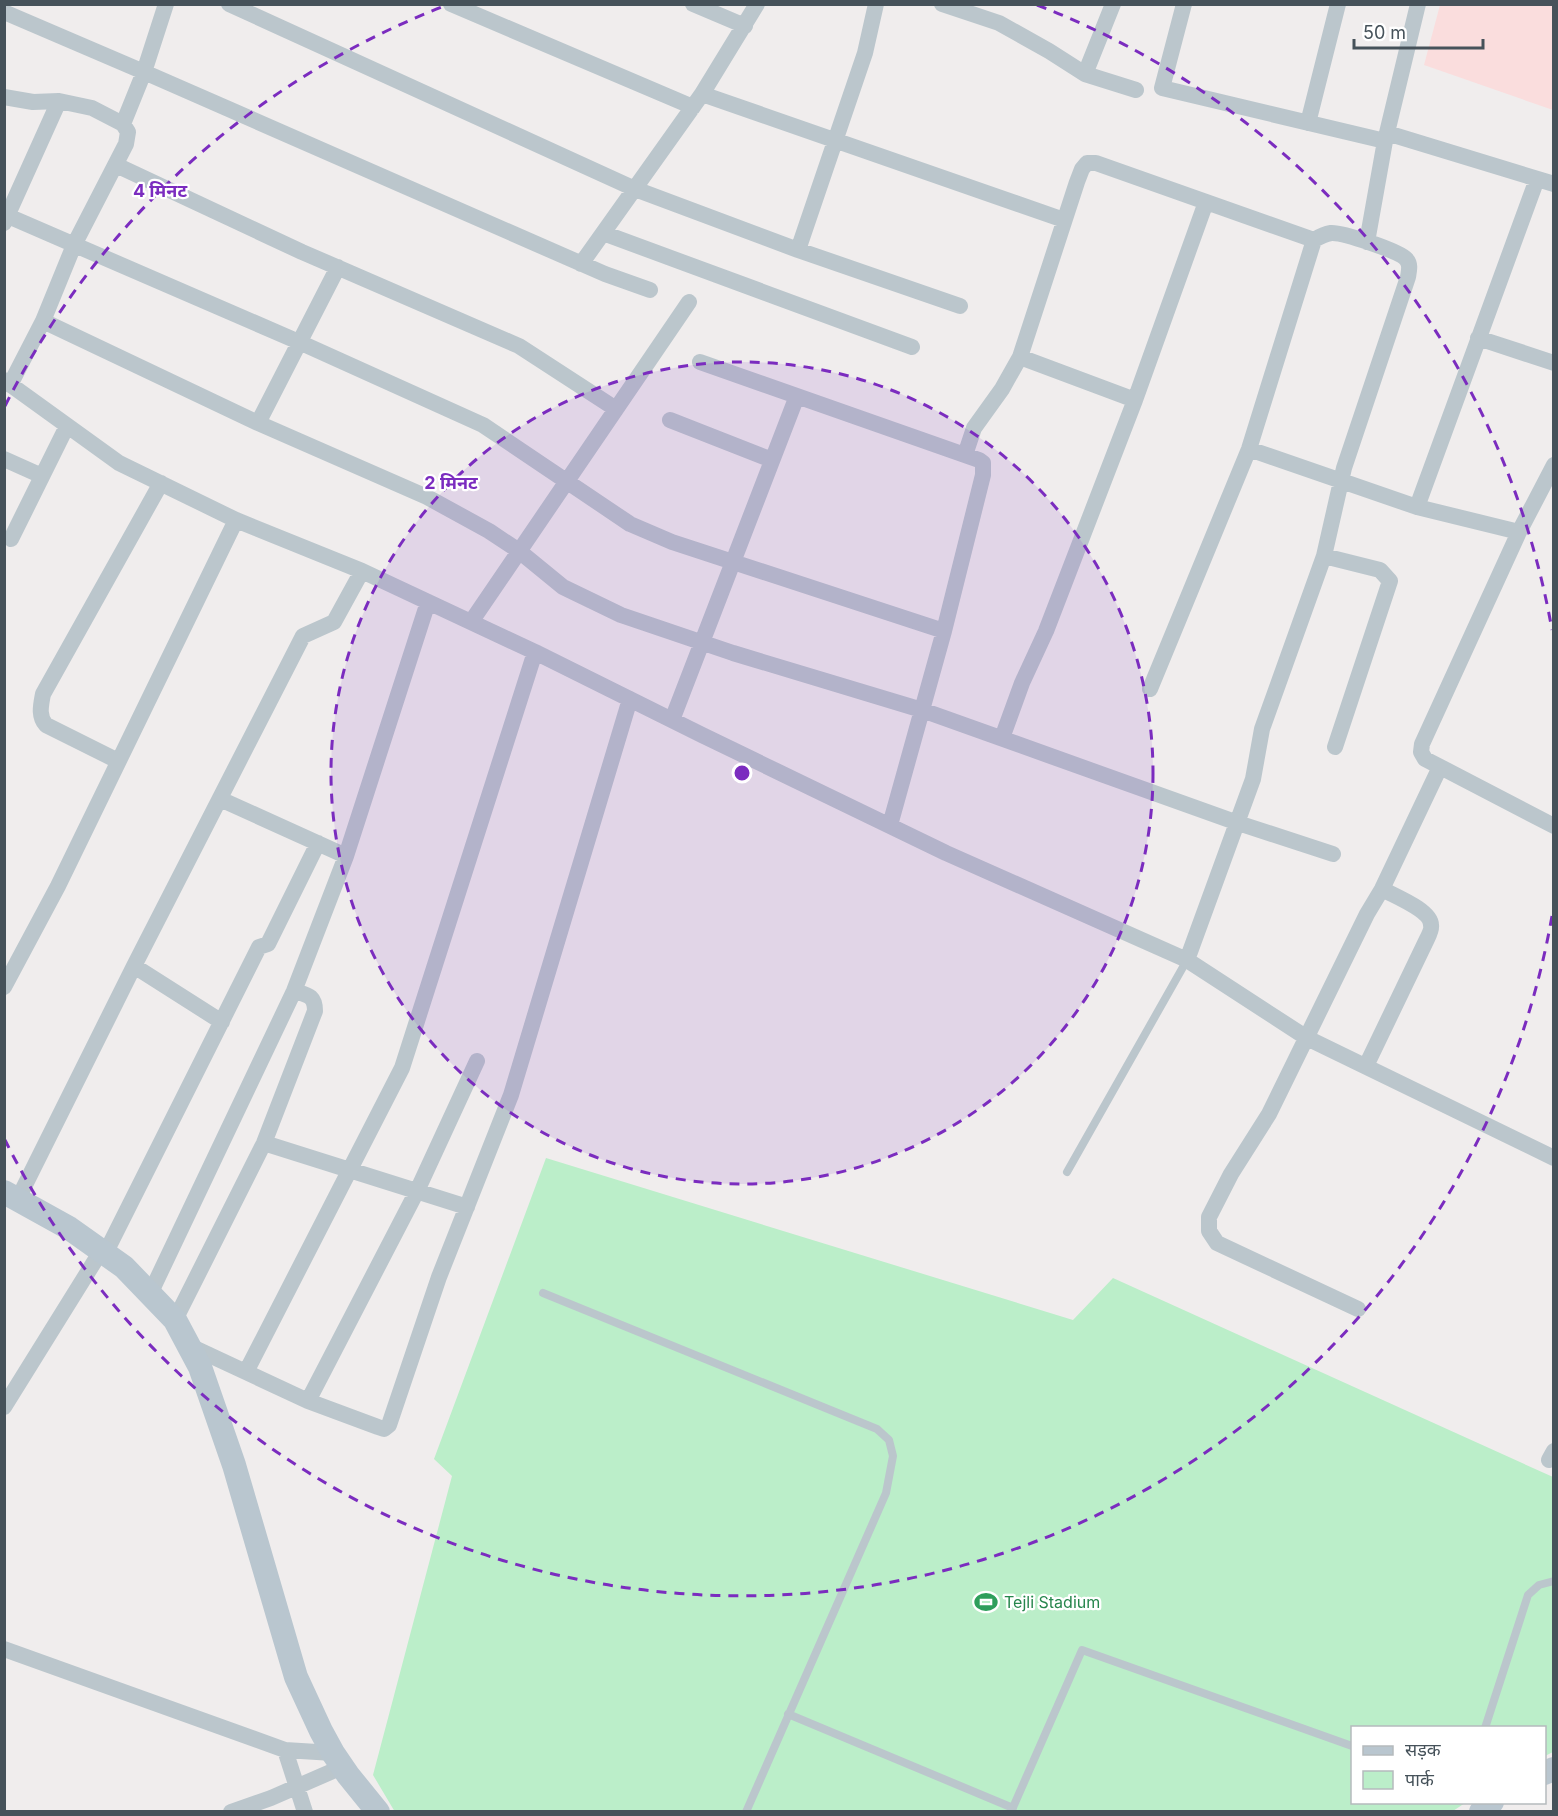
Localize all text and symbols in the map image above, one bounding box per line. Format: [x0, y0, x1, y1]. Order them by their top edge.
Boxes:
scale bar [1354, 12, 1483, 50]
text: 50 m [1363, 22, 1406, 43]
text: 4 मिनट [133, 180, 187, 201]
text: 2 मिनट [424, 472, 478, 493]
centre of rings [732, 763, 752, 783]
sports icon: Tejli Stadium [973, 1589, 999, 1615]
place label: Tejli Stadium [1004, 1592, 1100, 1612]
legend [1351, 1726, 1546, 1804]
text: सड़क [1405, 1739, 1442, 1760]
text: पार्क [1405, 1769, 1435, 1790]

